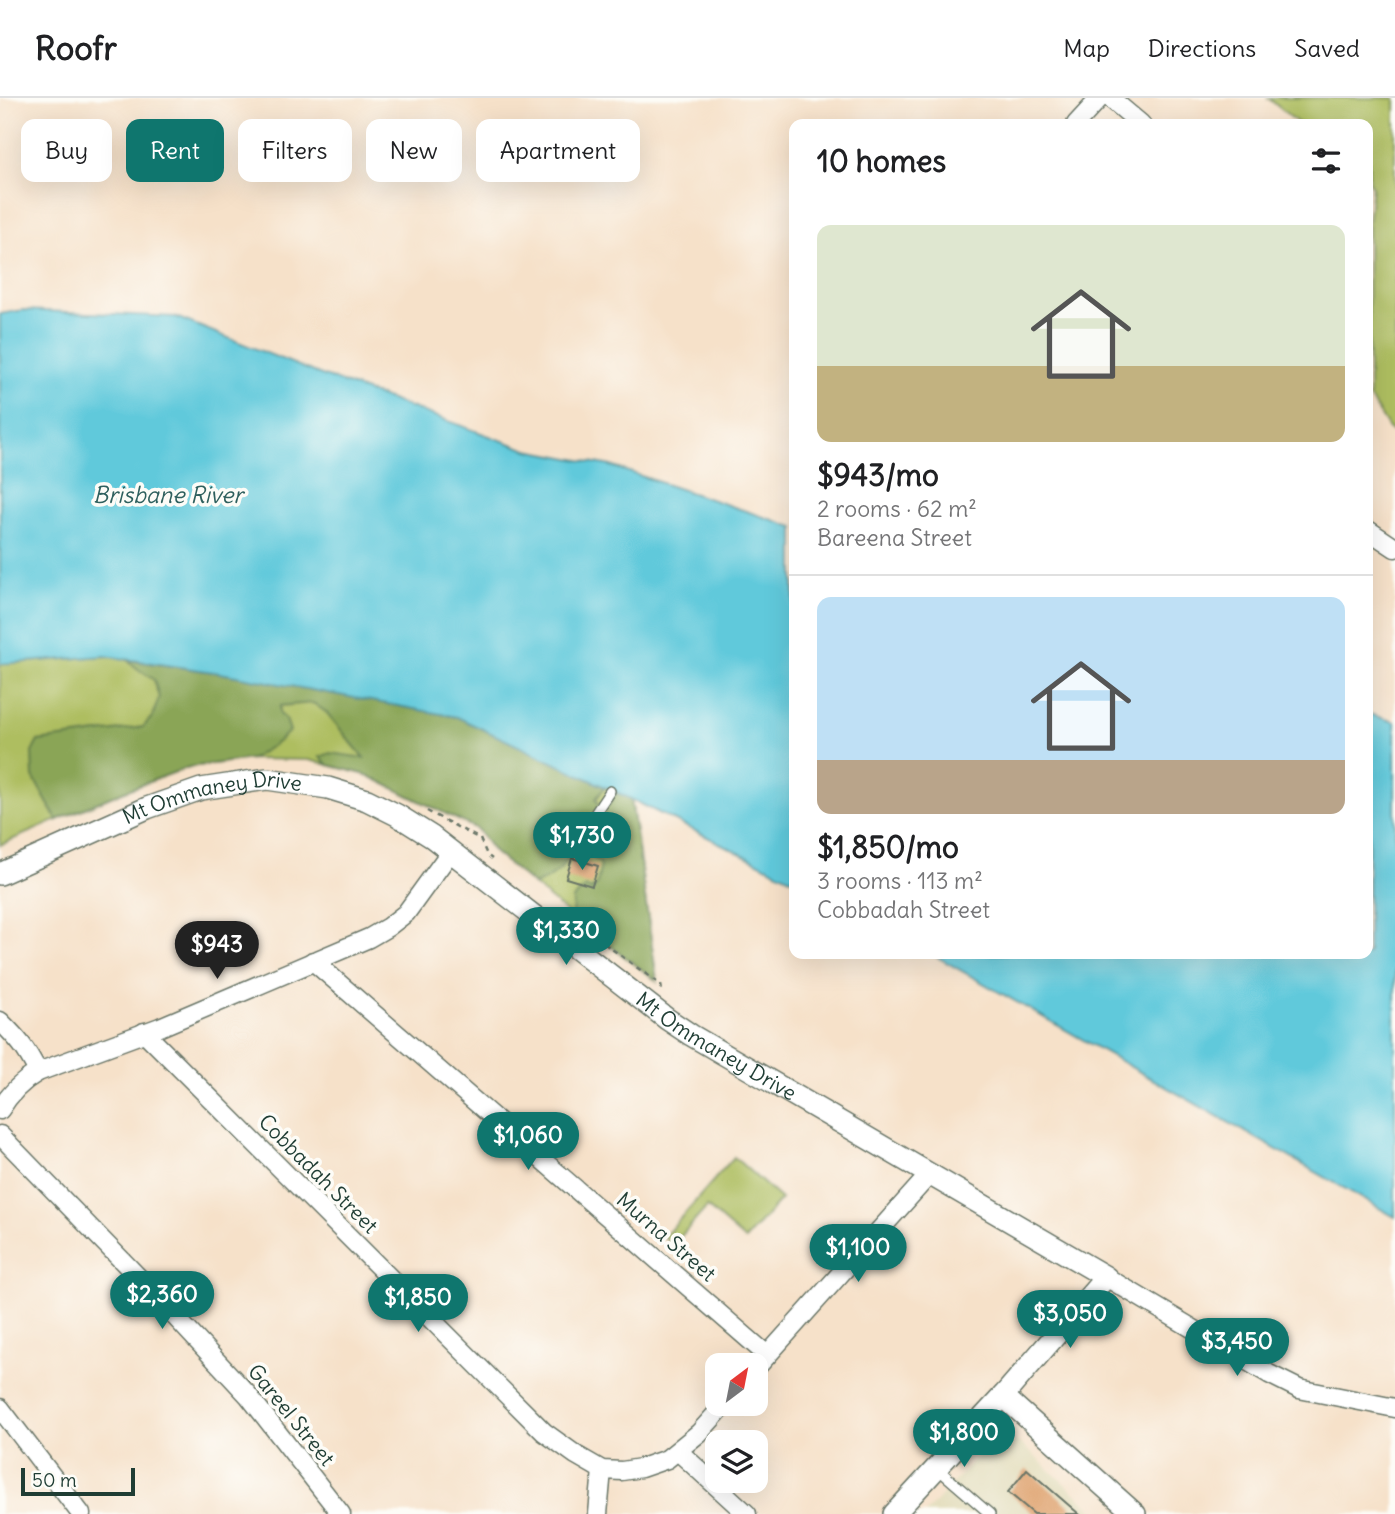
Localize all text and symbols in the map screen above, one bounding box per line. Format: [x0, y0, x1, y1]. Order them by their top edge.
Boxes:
text: Roofr [35, 27, 117, 69]
text: Map [1063, 33, 1110, 63]
text: Directions [1148, 33, 1256, 63]
text: Saved [1294, 33, 1360, 63]
chip: Buy [21, 119, 112, 182]
chip: Rent [126, 119, 224, 182]
chip: Filters [238, 119, 352, 182]
chip: New [366, 119, 462, 182]
chip: Apartment [476, 119, 640, 182]
text: 10 homes [817, 142, 946, 180]
icon: filters [1307, 142, 1345, 180]
icon: home [1018, 271, 1144, 397]
text: $943/mo [817, 456, 939, 494]
water label: Brisbane River [93, 480, 246, 509]
text: 2 rooms · 62 m² [817, 494, 977, 523]
text: Bareena Street [817, 523, 972, 552]
icon: home [1018, 643, 1144, 769]
street label: Mt Ommaney Drive [118, 765, 304, 830]
pin: $1,730 [525, 812, 639, 872]
text: $1,730 [549, 820, 615, 849]
text: $1,850/mo [817, 828, 959, 866]
text: 3 rooms · 113 m² [817, 866, 983, 895]
text: Cobbadah Street [817, 895, 990, 924]
pin: $1,330 [509, 908, 623, 967]
text: $1,330 [532, 915, 600, 944]
pin: $943 [176, 922, 258, 981]
text: $943 [191, 929, 243, 958]
street label: Mt Ommaney Drive [631, 986, 801, 1106]
street label: Cobbadah Street [253, 1108, 384, 1239]
pin: $1,060 [471, 1112, 585, 1172]
text: $1,060 [493, 1120, 563, 1149]
street label: Murna Street [611, 1186, 722, 1287]
pin: $1,100 [801, 1224, 915, 1284]
text: $1,100 [826, 1232, 890, 1261]
pin: $2,360 [105, 1272, 219, 1331]
pin: $1,850 [361, 1274, 475, 1334]
text: $2,360 [126, 1279, 198, 1308]
text: $1,850 [384, 1282, 452, 1311]
pin: $3,050 [1013, 1290, 1127, 1350]
text: $3,050 [1033, 1298, 1107, 1327]
pin: $3,450 [1180, 1318, 1294, 1378]
text: $3,450 [1201, 1326, 1273, 1355]
north arrow [705, 1353, 768, 1416]
map controls [705, 1353, 768, 1493]
street label: Gareel Street [242, 1358, 341, 1471]
pin: $1,800 [907, 1410, 1021, 1469]
text: $1,800 [929, 1417, 999, 1446]
button: layers [705, 1430, 768, 1493]
scale bar [21, 1465, 135, 1497]
text: 50 m [32, 1468, 77, 1492]

